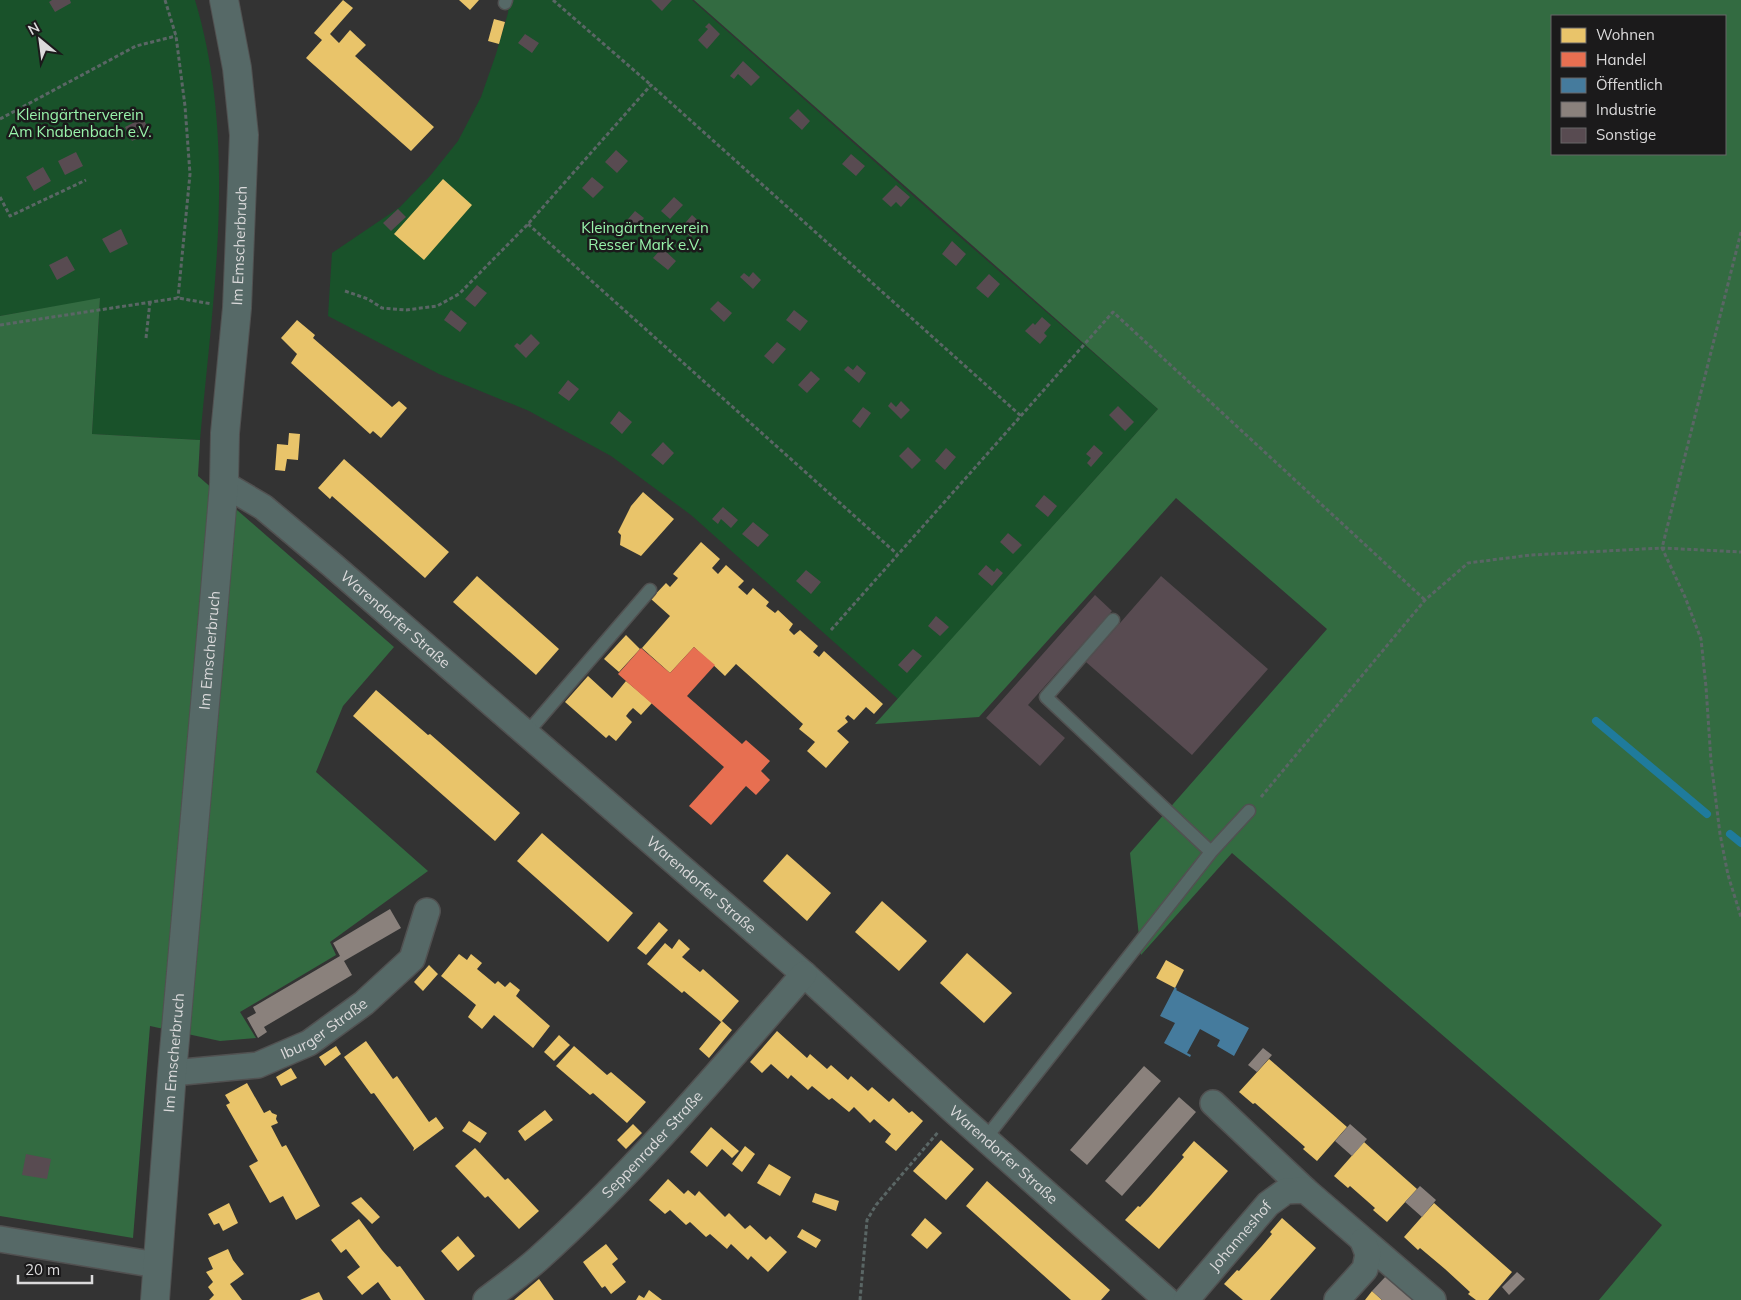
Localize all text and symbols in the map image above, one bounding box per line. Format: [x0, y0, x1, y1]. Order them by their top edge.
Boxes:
north arrow [15, 15, 65, 65]
legend [1551, 15, 1726, 155]
text: N [25, 18, 43, 39]
text: Wohnen [1596, 25, 1655, 44]
text: Handel [1596, 50, 1646, 69]
text: Öffentlich [1596, 75, 1663, 94]
text: Industrie [1596, 100, 1656, 119]
park label: Kleingärtnerverein Am Knabenbach e.V. [8, 105, 152, 141]
text: Sonstige [1596, 125, 1656, 144]
street label: Im Emscherbruch [227, 185, 251, 306]
park label: Kleingärtnerverein Resser Mark e.V. [581, 218, 709, 254]
street label: Warendorfer Straße [337, 566, 455, 672]
street label: Im Emscherbruch [194, 590, 224, 711]
street label: Warendorfer Straße [643, 832, 761, 937]
street label: Im Emscherbruch [159, 992, 188, 1113]
street label: Iburger Straße [277, 994, 371, 1063]
street label: Seppenrader Straße [597, 1087, 707, 1202]
street label: Warendorfer Straße [945, 1101, 1062, 1208]
street label: Johanneshof [1205, 1196, 1276, 1275]
scale bar [18, 1252, 91, 1284]
text: 20 m [25, 1260, 60, 1279]

